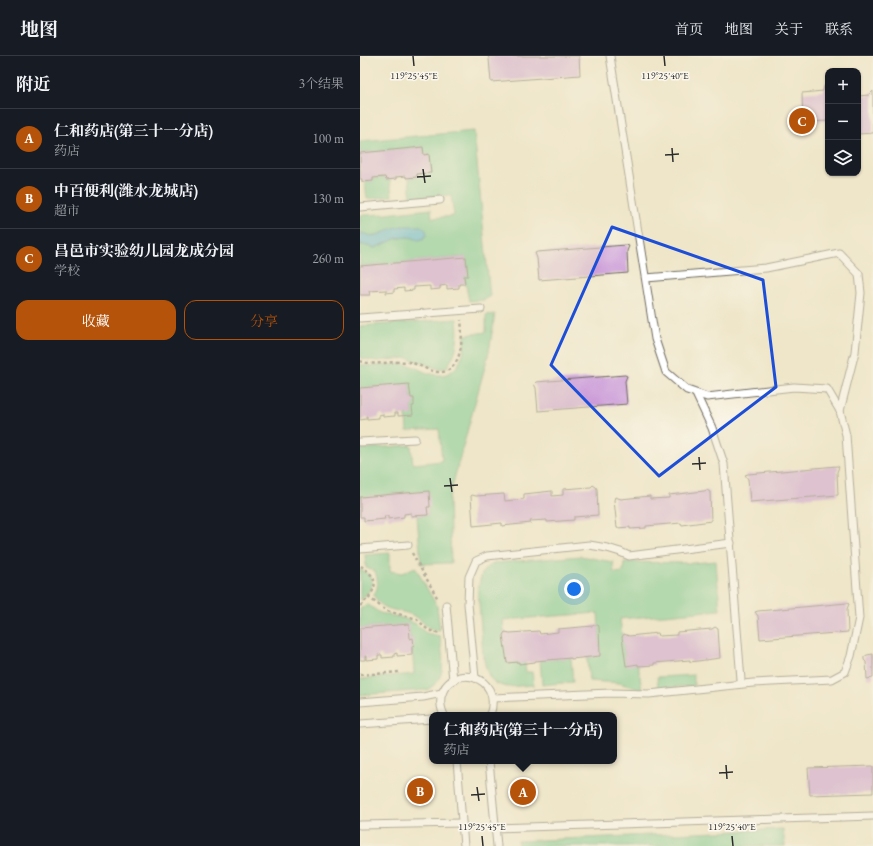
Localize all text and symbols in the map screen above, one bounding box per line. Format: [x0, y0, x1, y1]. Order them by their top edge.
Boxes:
text: 地图 [20, 17, 58, 42]
text: 首页 [675, 20, 703, 38]
text: 地图 [725, 20, 753, 38]
text: 关于 [775, 20, 803, 38]
text: 联系 [825, 20, 853, 38]
map controls [825, 68, 861, 176]
button: + [825, 68, 861, 104]
text: 119°25'45"E [390, 69, 438, 82]
text: 119°25'40"E [641, 69, 689, 82]
text: 附近 [16, 73, 50, 95]
text: 3个结果 [299, 75, 344, 92]
button: − [825, 104, 861, 140]
pin: C [789, 106, 815, 136]
text: 仁和药店(第三十一分店) [54, 121, 213, 140]
text: A [24, 130, 34, 147]
text: 100 m [313, 130, 344, 147]
button: layers [825, 140, 861, 176]
text: 药店 [54, 142, 80, 159]
text: 中百便利(潍水龙城店) [54, 181, 198, 200]
text: B [25, 190, 33, 207]
text: 130 m [313, 190, 344, 207]
text: 超市 [54, 202, 80, 219]
text: 昌邑市实验幼儿园龙成分园 [54, 241, 234, 260]
text: C [24, 250, 34, 267]
text: 260 m [313, 250, 344, 267]
text: 学校 [54, 262, 80, 279]
button: 收藏 [16, 300, 176, 340]
button: 分享 [184, 300, 344, 340]
your location [564, 579, 584, 599]
popup [429, 712, 617, 764]
text: 仁和药店(第三十一分店) [443, 720, 603, 739]
text: 药店 [443, 741, 469, 758]
pin: B [407, 776, 433, 806]
pin: A [510, 777, 536, 807]
text: 119°25'45"E [458, 820, 506, 833]
text: 119°25'40"E [708, 820, 756, 833]

